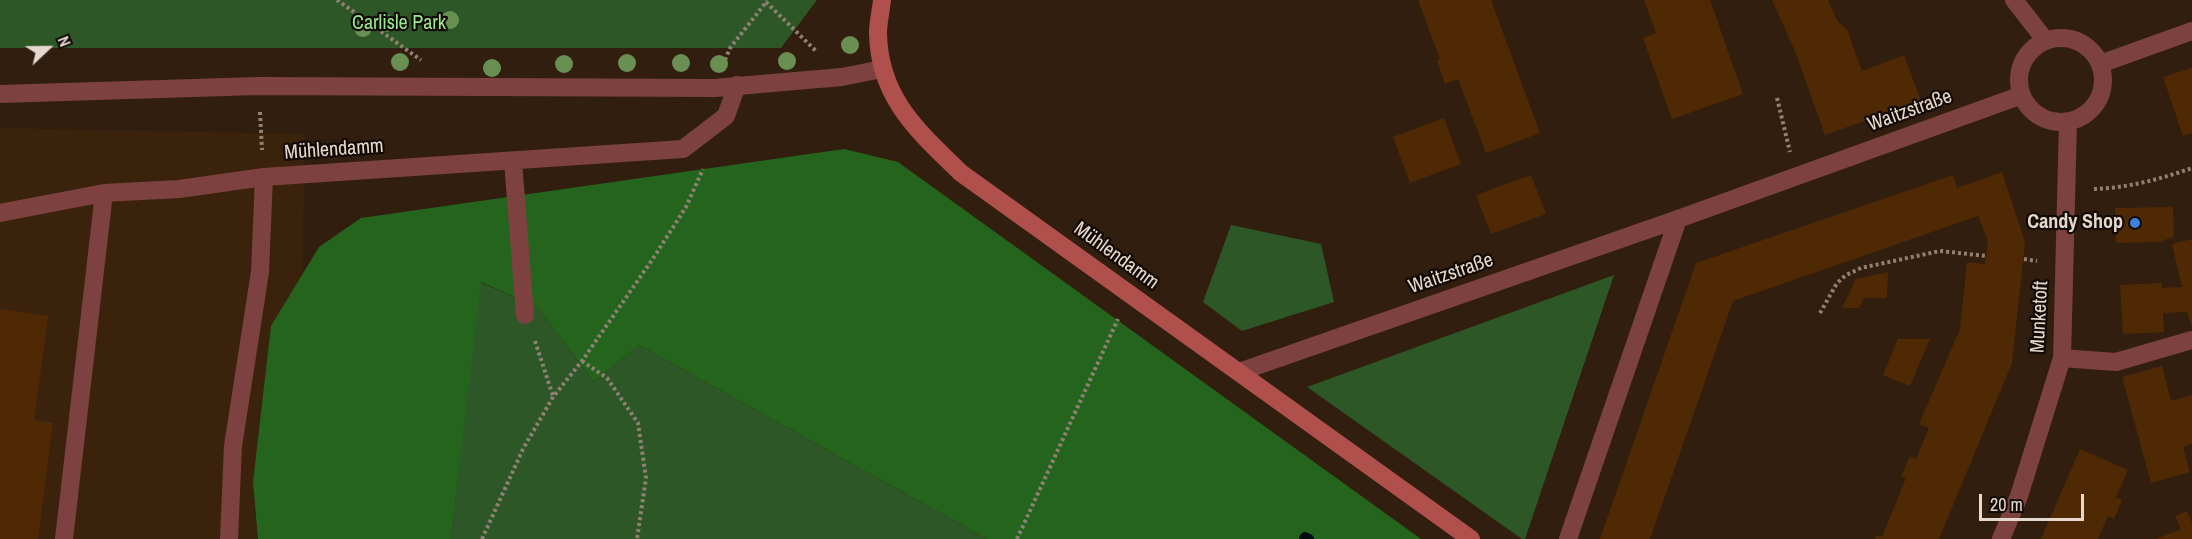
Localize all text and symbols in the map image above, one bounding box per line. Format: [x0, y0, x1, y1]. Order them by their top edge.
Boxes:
park label: Carlisle Park [352, 12, 446, 36]
north arrow [18, 18, 78, 78]
text: N [53, 33, 77, 50]
street label: Waitzstraße [1865, 85, 1955, 137]
street label: Mühlendamm [284, 135, 384, 165]
place label: Candy Shop [2027, 211, 2123, 235]
marker: Candy Shop [2128, 216, 2142, 230]
street label: Mühlendamm [1069, 217, 1163, 295]
street label: Waitzstraße [1406, 248, 1496, 300]
street label: Munketoft [2026, 280, 2054, 354]
scale bar [1982, 482, 2087, 520]
text: 20 m [1990, 492, 2023, 517]

